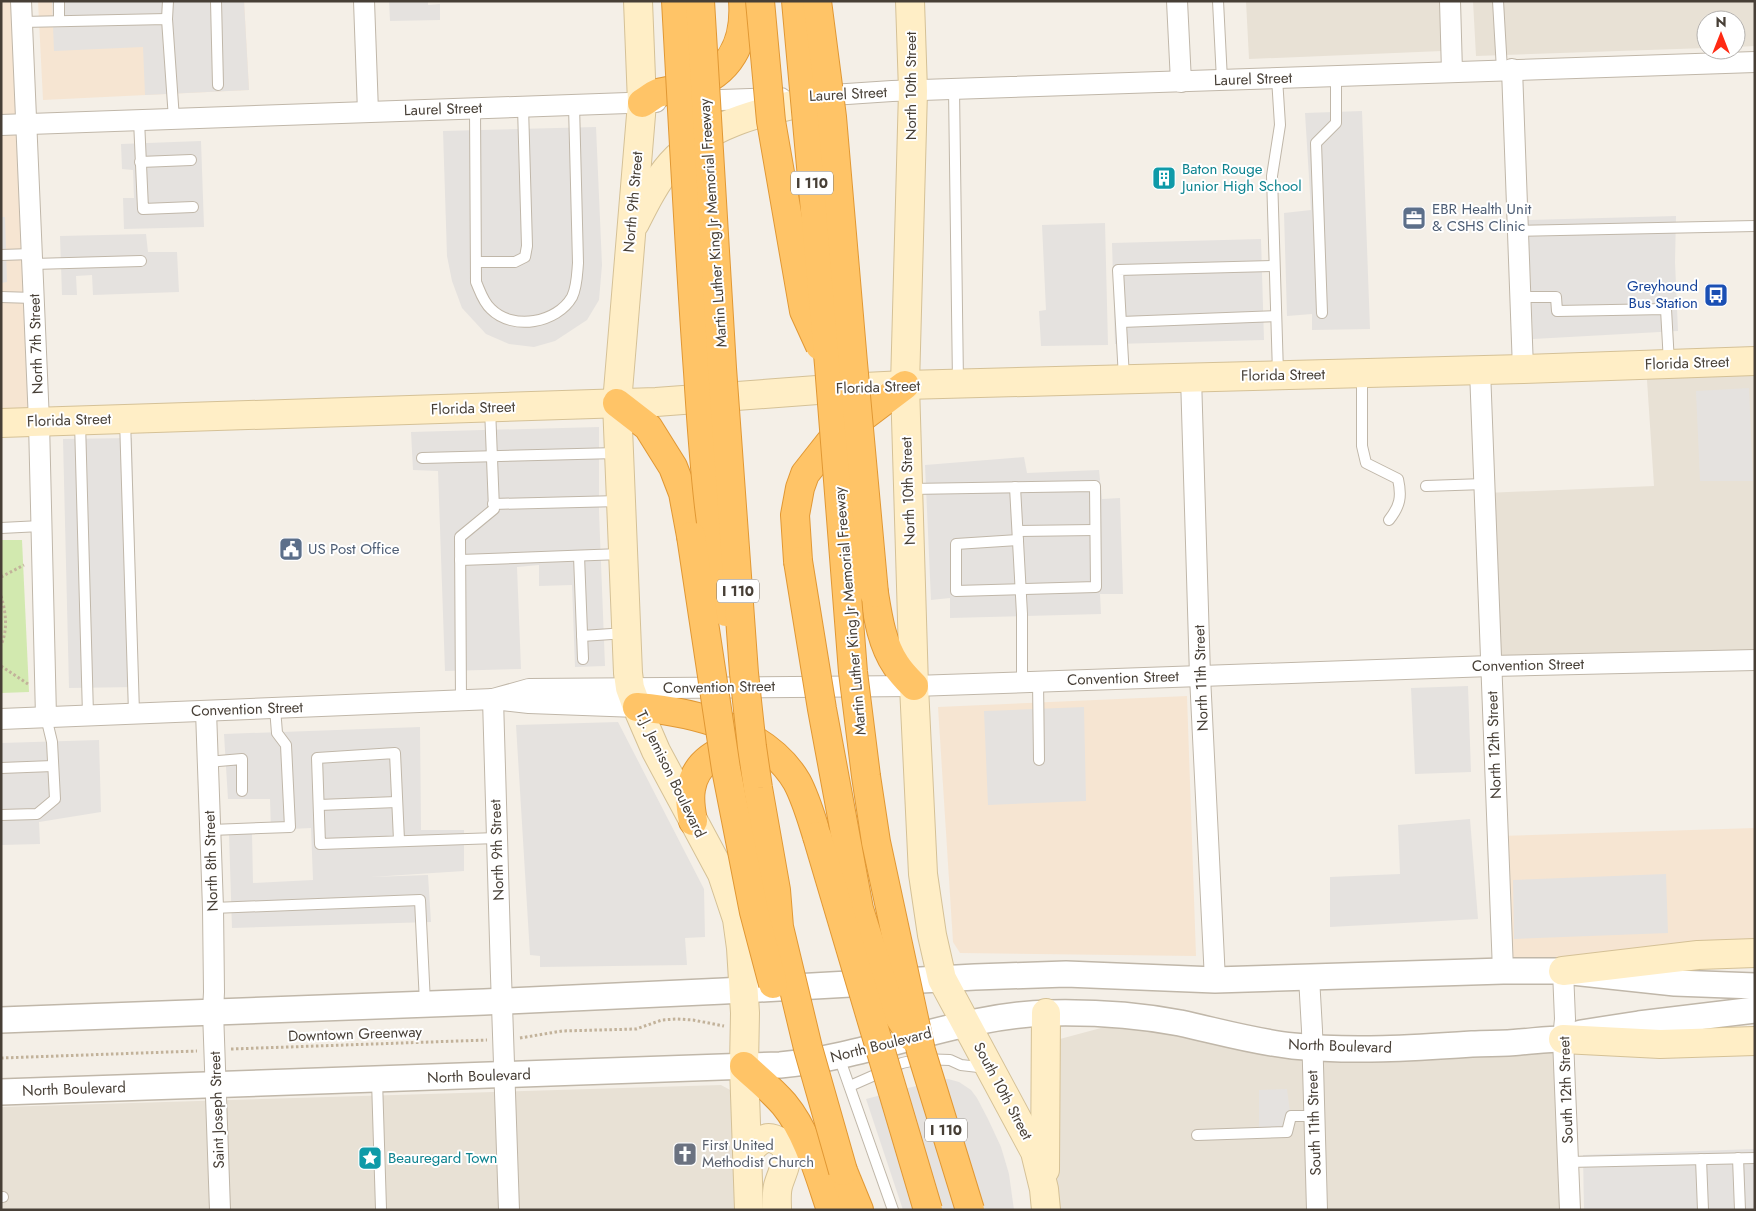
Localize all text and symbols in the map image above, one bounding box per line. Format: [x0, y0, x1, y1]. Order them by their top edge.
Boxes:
north arrow [1696, 10, 1746, 60]
text: N [1715, 12, 1727, 32]
street label: North 10th Street [900, 31, 922, 140]
street label: Laurel Street [1214, 67, 1293, 91]
street label: Laurel Street [808, 81, 888, 107]
street label: Laurel Street [404, 97, 483, 121]
street label: Martin Luther King Jr Memorial Freeway [693, 97, 733, 348]
street label: North 9th Street [618, 150, 648, 253]
place label: Baton Rouge Junior High School [1180, 158, 1302, 197]
building icon: Baton Rouge Junior High School [1151, 165, 1177, 191]
road number: I 110 [791, 172, 833, 194]
place label: EBR Health Unit & CSHS Clinic [1432, 198, 1532, 237]
office icon: EBR Health Unit & CSHS Clinic [1401, 205, 1427, 231]
place label: Greyhound Bus Station [1627, 275, 1698, 314]
bus stop icon: Greyhound Bus Station [1703, 282, 1729, 308]
street label: North 7th Street [23, 293, 49, 395]
street label: Florida Street [1645, 351, 1730, 375]
street label: Florida Street [1241, 363, 1326, 387]
street label: Florida Street [836, 375, 921, 399]
street label: Florida Street [431, 396, 516, 420]
street label: Florida Street [27, 408, 112, 432]
street label: North 10th Street [895, 436, 921, 546]
street label: Martin Luther King Jr Memorial Freeway [828, 485, 872, 736]
public building icon: US Post Office [278, 536, 304, 562]
place label: US Post Office [308, 538, 400, 560]
road number: I 110 [717, 580, 759, 602]
street label: North 11th Street [1188, 624, 1214, 731]
street label: Convention Street [1472, 653, 1585, 677]
street label: Convention Street [1067, 665, 1180, 691]
street label: Convention Street [663, 675, 776, 699]
street label: North 12th Street [1481, 690, 1507, 799]
street label: Convention Street [191, 696, 304, 722]
street label: T.J. Jemison Boulevard [631, 707, 711, 841]
street label: North 9th Street [484, 799, 510, 901]
street label: North 8th Street [198, 810, 224, 912]
street label: Downtown Greenway [288, 1021, 423, 1047]
street label: North Boulevard [828, 1022, 934, 1068]
street label: North Boulevard [1288, 1033, 1392, 1059]
street label: South 12th Street [1553, 1036, 1579, 1144]
street label: South 10th Street [968, 1038, 1038, 1144]
street label: Saint Joseph Street [204, 1050, 230, 1169]
street label: North Boulevard [427, 1063, 531, 1089]
street label: South 11th Street [1301, 1069, 1327, 1176]
street label: North Boulevard [22, 1076, 126, 1102]
road number: I 110 [925, 1118, 967, 1142]
place label: First United Methodist Church [702, 1134, 814, 1173]
church icon: First United Methodist Church [672, 1141, 698, 1167]
place icon: Beauregard Town [357, 1145, 383, 1171]
place label: Beauregard Town [388, 1147, 497, 1169]

